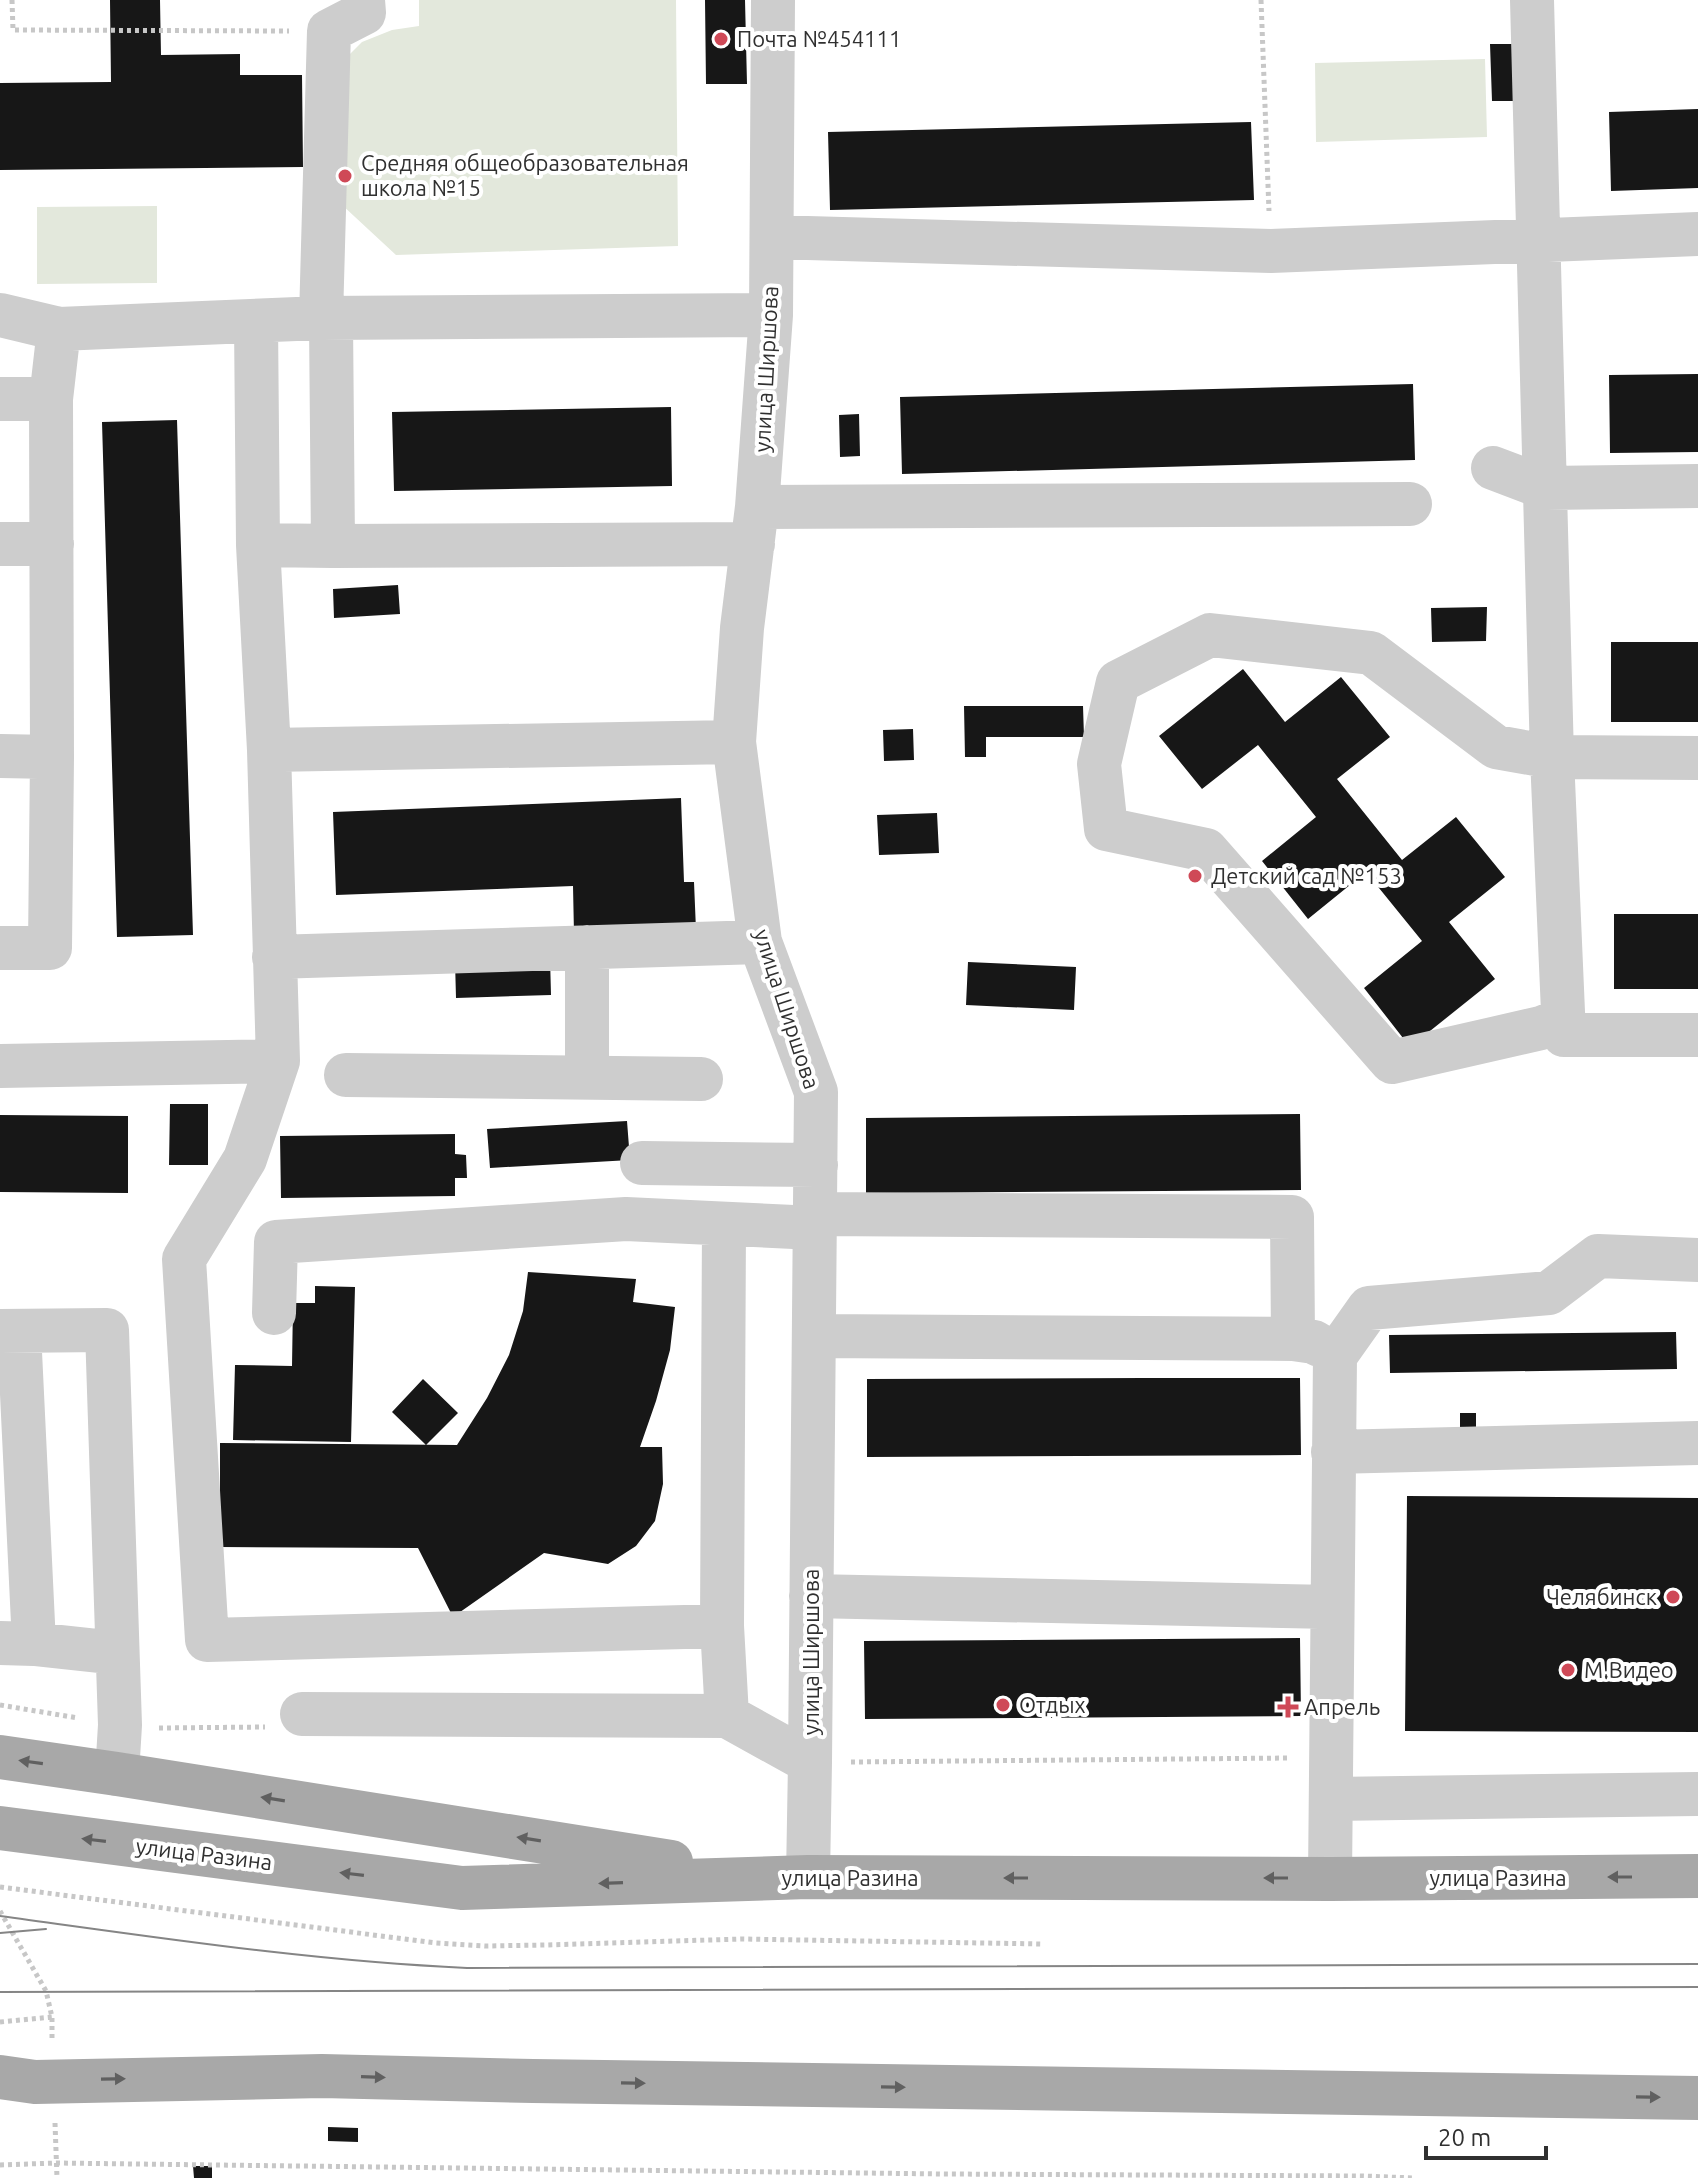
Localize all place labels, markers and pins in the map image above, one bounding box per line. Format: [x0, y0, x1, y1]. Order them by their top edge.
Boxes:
place label: Почта №454111 [737, 26, 901, 51]
marker: Почта №454111 [712, 30, 730, 48]
place label: Средняя общеобразовательная школа №15 [361, 150, 689, 200]
marker: Средняя общеобразовательная школа №15 [336, 167, 354, 185]
place label: Детский сад №153 [1211, 863, 1402, 888]
marker: Детский сад №153 [1186, 867, 1204, 885]
place label: Челябинск [1546, 1584, 1657, 1609]
marker: Челябинск [1664, 1588, 1682, 1606]
place label: М.Видео [1584, 1657, 1674, 1682]
marker: М.Видео [1559, 1661, 1577, 1679]
place label: Отдых [1019, 1692, 1086, 1717]
place label: Апрель [1304, 1694, 1380, 1719]
marker: Отдых [994, 1696, 1012, 1714]
marker: Апрель [1279, 1698, 1297, 1716]

